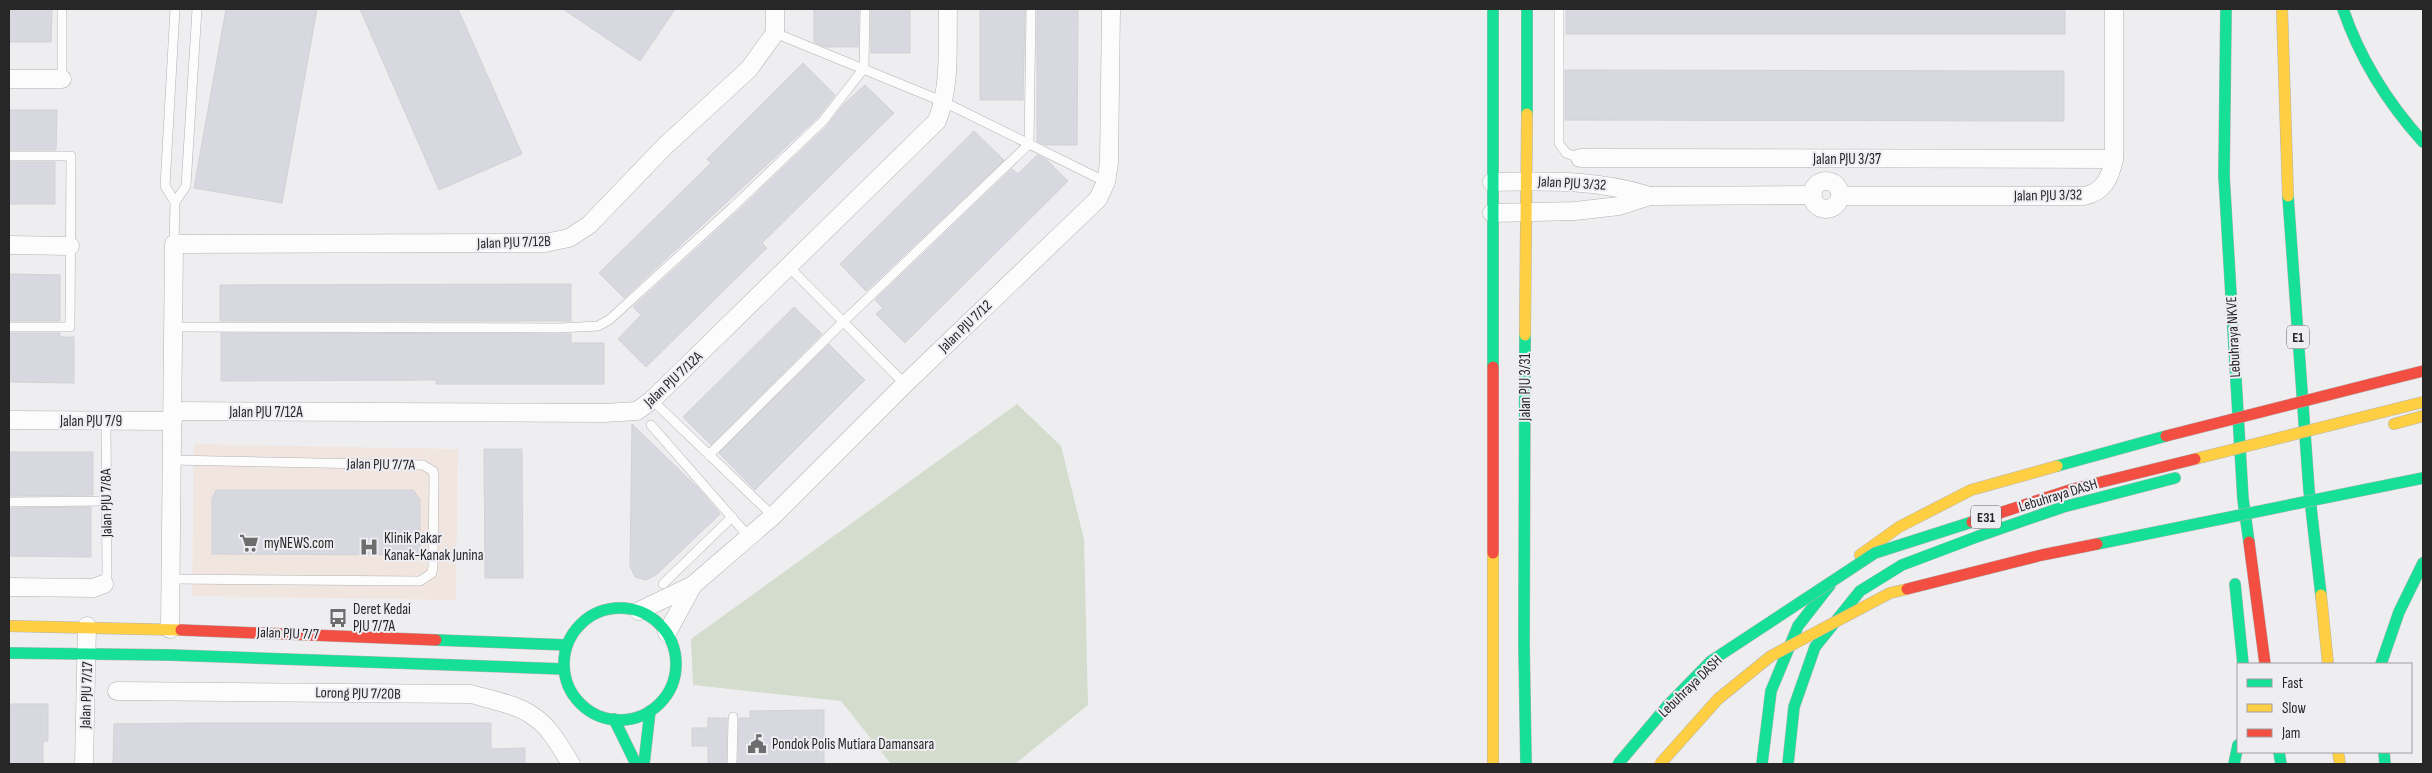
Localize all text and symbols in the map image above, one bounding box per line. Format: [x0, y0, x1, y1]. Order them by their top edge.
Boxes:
street label: Jalan PJU 3/37 [1812, 150, 1881, 169]
street label: Jalan PJU 3/32 [1536, 172, 1607, 195]
street label: Jalan PJU 3/32 [2013, 185, 2082, 206]
street label: Jalan PJU 7/12B [476, 232, 551, 253]
street label: Jalan PJU 7/12 [934, 296, 996, 357]
street label: Lebuhraya NKVE [2222, 296, 2245, 378]
road number: E1 [2287, 326, 2309, 348]
street label: Jalan PJU 7/12A [639, 347, 707, 412]
street label: Jalan PJU 3/31 [1516, 353, 1535, 422]
street label: Jalan PJU 7/12A [228, 403, 303, 422]
street label: Jalan PJU 7/9 [59, 412, 122, 431]
street label: Jalan PJU 7/7A [346, 454, 416, 475]
street label: Jalan PJU 7/8A [96, 468, 117, 538]
street label: Lebuhraya DASH [2016, 474, 2100, 516]
road number: E31 [1971, 506, 2001, 528]
place label: Klinik Pakar Kanak-Kanak Junina [384, 529, 484, 565]
supermarket icon: myNEWS.com [238, 532, 260, 554]
place label: myNEWS.com [264, 534, 334, 553]
hospital icon: Klinik Pakar Kanak-Kanak Junina [358, 536, 380, 558]
place label: Deret Kedai PJU 7/7A [353, 600, 411, 636]
bus stop icon: Deret Kedai PJU 7/7A [327, 607, 349, 629]
street label: Jalan PJU 7/7 [256, 623, 319, 644]
street label: Lebuhraya DASH [1654, 651, 1726, 721]
street label: Jalan PJU 7/17 [76, 661, 97, 730]
legend [2237, 663, 2412, 753]
text: Fast [2282, 674, 2304, 693]
street label: Lorong PJU 7/20B [315, 683, 401, 704]
text: Slow [2282, 699, 2306, 718]
text: Jam [2281, 724, 2300, 743]
public building icon: Pondok Polis Mutiara Damansara [746, 733, 768, 755]
place label: Pondok Polis Mutiara Damansara [772, 735, 934, 754]

